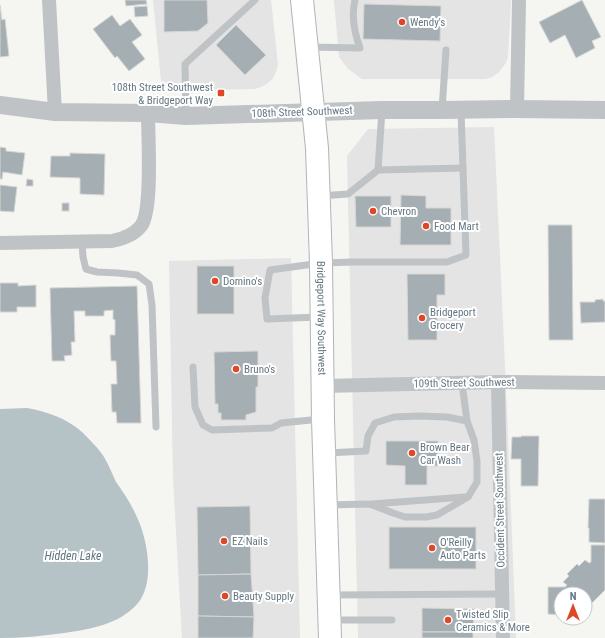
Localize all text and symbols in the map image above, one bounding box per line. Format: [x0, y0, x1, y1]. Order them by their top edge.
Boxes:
place label: Wendy's [410, 16, 445, 29]
marker: Wendy's [397, 17, 407, 27]
place label: 108th Street Southwest & Bridgeport Way [112, 81, 213, 107]
marker: 108th Street Southwest & Bridgeport Way [216, 88, 226, 98]
street label: 108th Street Southwest [251, 104, 353, 120]
place label: Chevron [381, 205, 416, 218]
marker: Chevron [368, 206, 378, 216]
place label: Food Mart [434, 220, 479, 233]
marker: Food Mart [421, 221, 431, 231]
street label: Bridgeport Way Southwest [314, 261, 329, 376]
place label: Domino's [223, 275, 262, 288]
marker: Domino's [210, 276, 220, 286]
place label: Bridgeport Grocery [430, 306, 476, 332]
marker: Bridgeport Grocery [417, 313, 427, 323]
place label: Bruno's [244, 363, 275, 376]
marker: Bruno's [231, 364, 241, 374]
street label: 109th Street Southwest [413, 376, 515, 390]
place label: Brown Bear Car Wash [420, 441, 470, 467]
marker: Brown Bear Car Wash [407, 448, 417, 458]
street label: Occident Street Southwest [492, 452, 508, 568]
place label: EZ Nails [232, 535, 268, 548]
marker: EZ Nails [219, 536, 229, 546]
place label: O'Reilly Auto Parts [440, 536, 486, 562]
marker: O'Reilly Auto Parts [427, 543, 437, 553]
water label: Hidden Lake [45, 549, 102, 563]
north arrow [553, 586, 593, 626]
place label: Beauty Supply [233, 590, 295, 603]
text: N [570, 590, 577, 603]
marker: Beauty Supply [220, 591, 230, 601]
place label: Twisted Slip Ceramics & More [456, 608, 530, 634]
marker: Twisted Slip Ceramics & More [443, 615, 453, 625]

